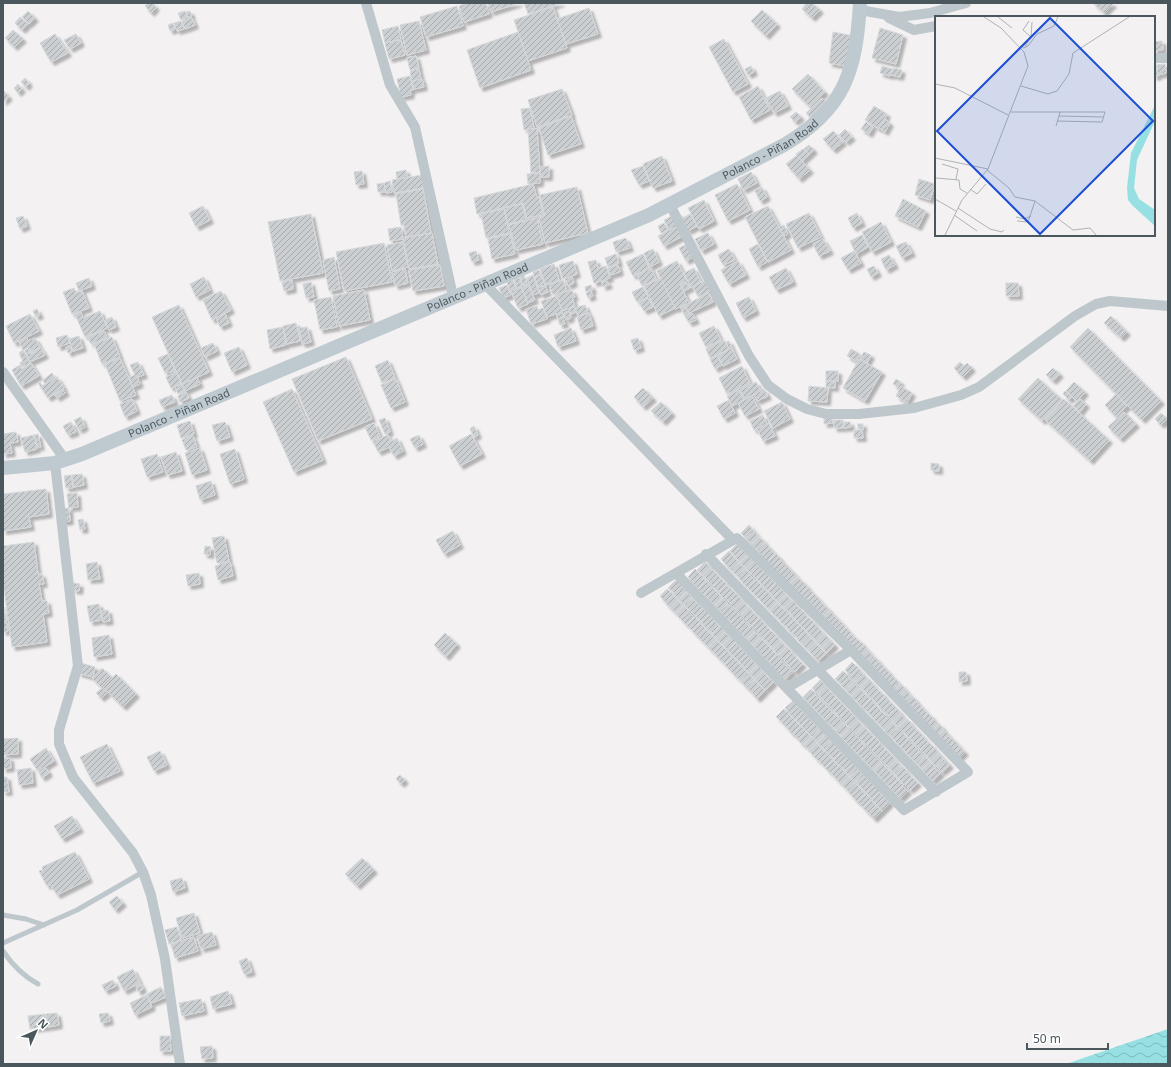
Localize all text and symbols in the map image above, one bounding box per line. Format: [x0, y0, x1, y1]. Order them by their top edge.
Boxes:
inset map [935, 16, 1155, 236]
street label: Polanco - Piñan Road [719, 115, 821, 183]
street label: Polanco - Piñan Road [424, 259, 531, 315]
street label: Polanco - Piñan Road [126, 385, 232, 441]
north arrow [16, 1011, 56, 1051]
text: N [35, 1015, 52, 1032]
scale bar [1027, 1025, 1108, 1051]
text: 50 m [1033, 1030, 1061, 1047]

